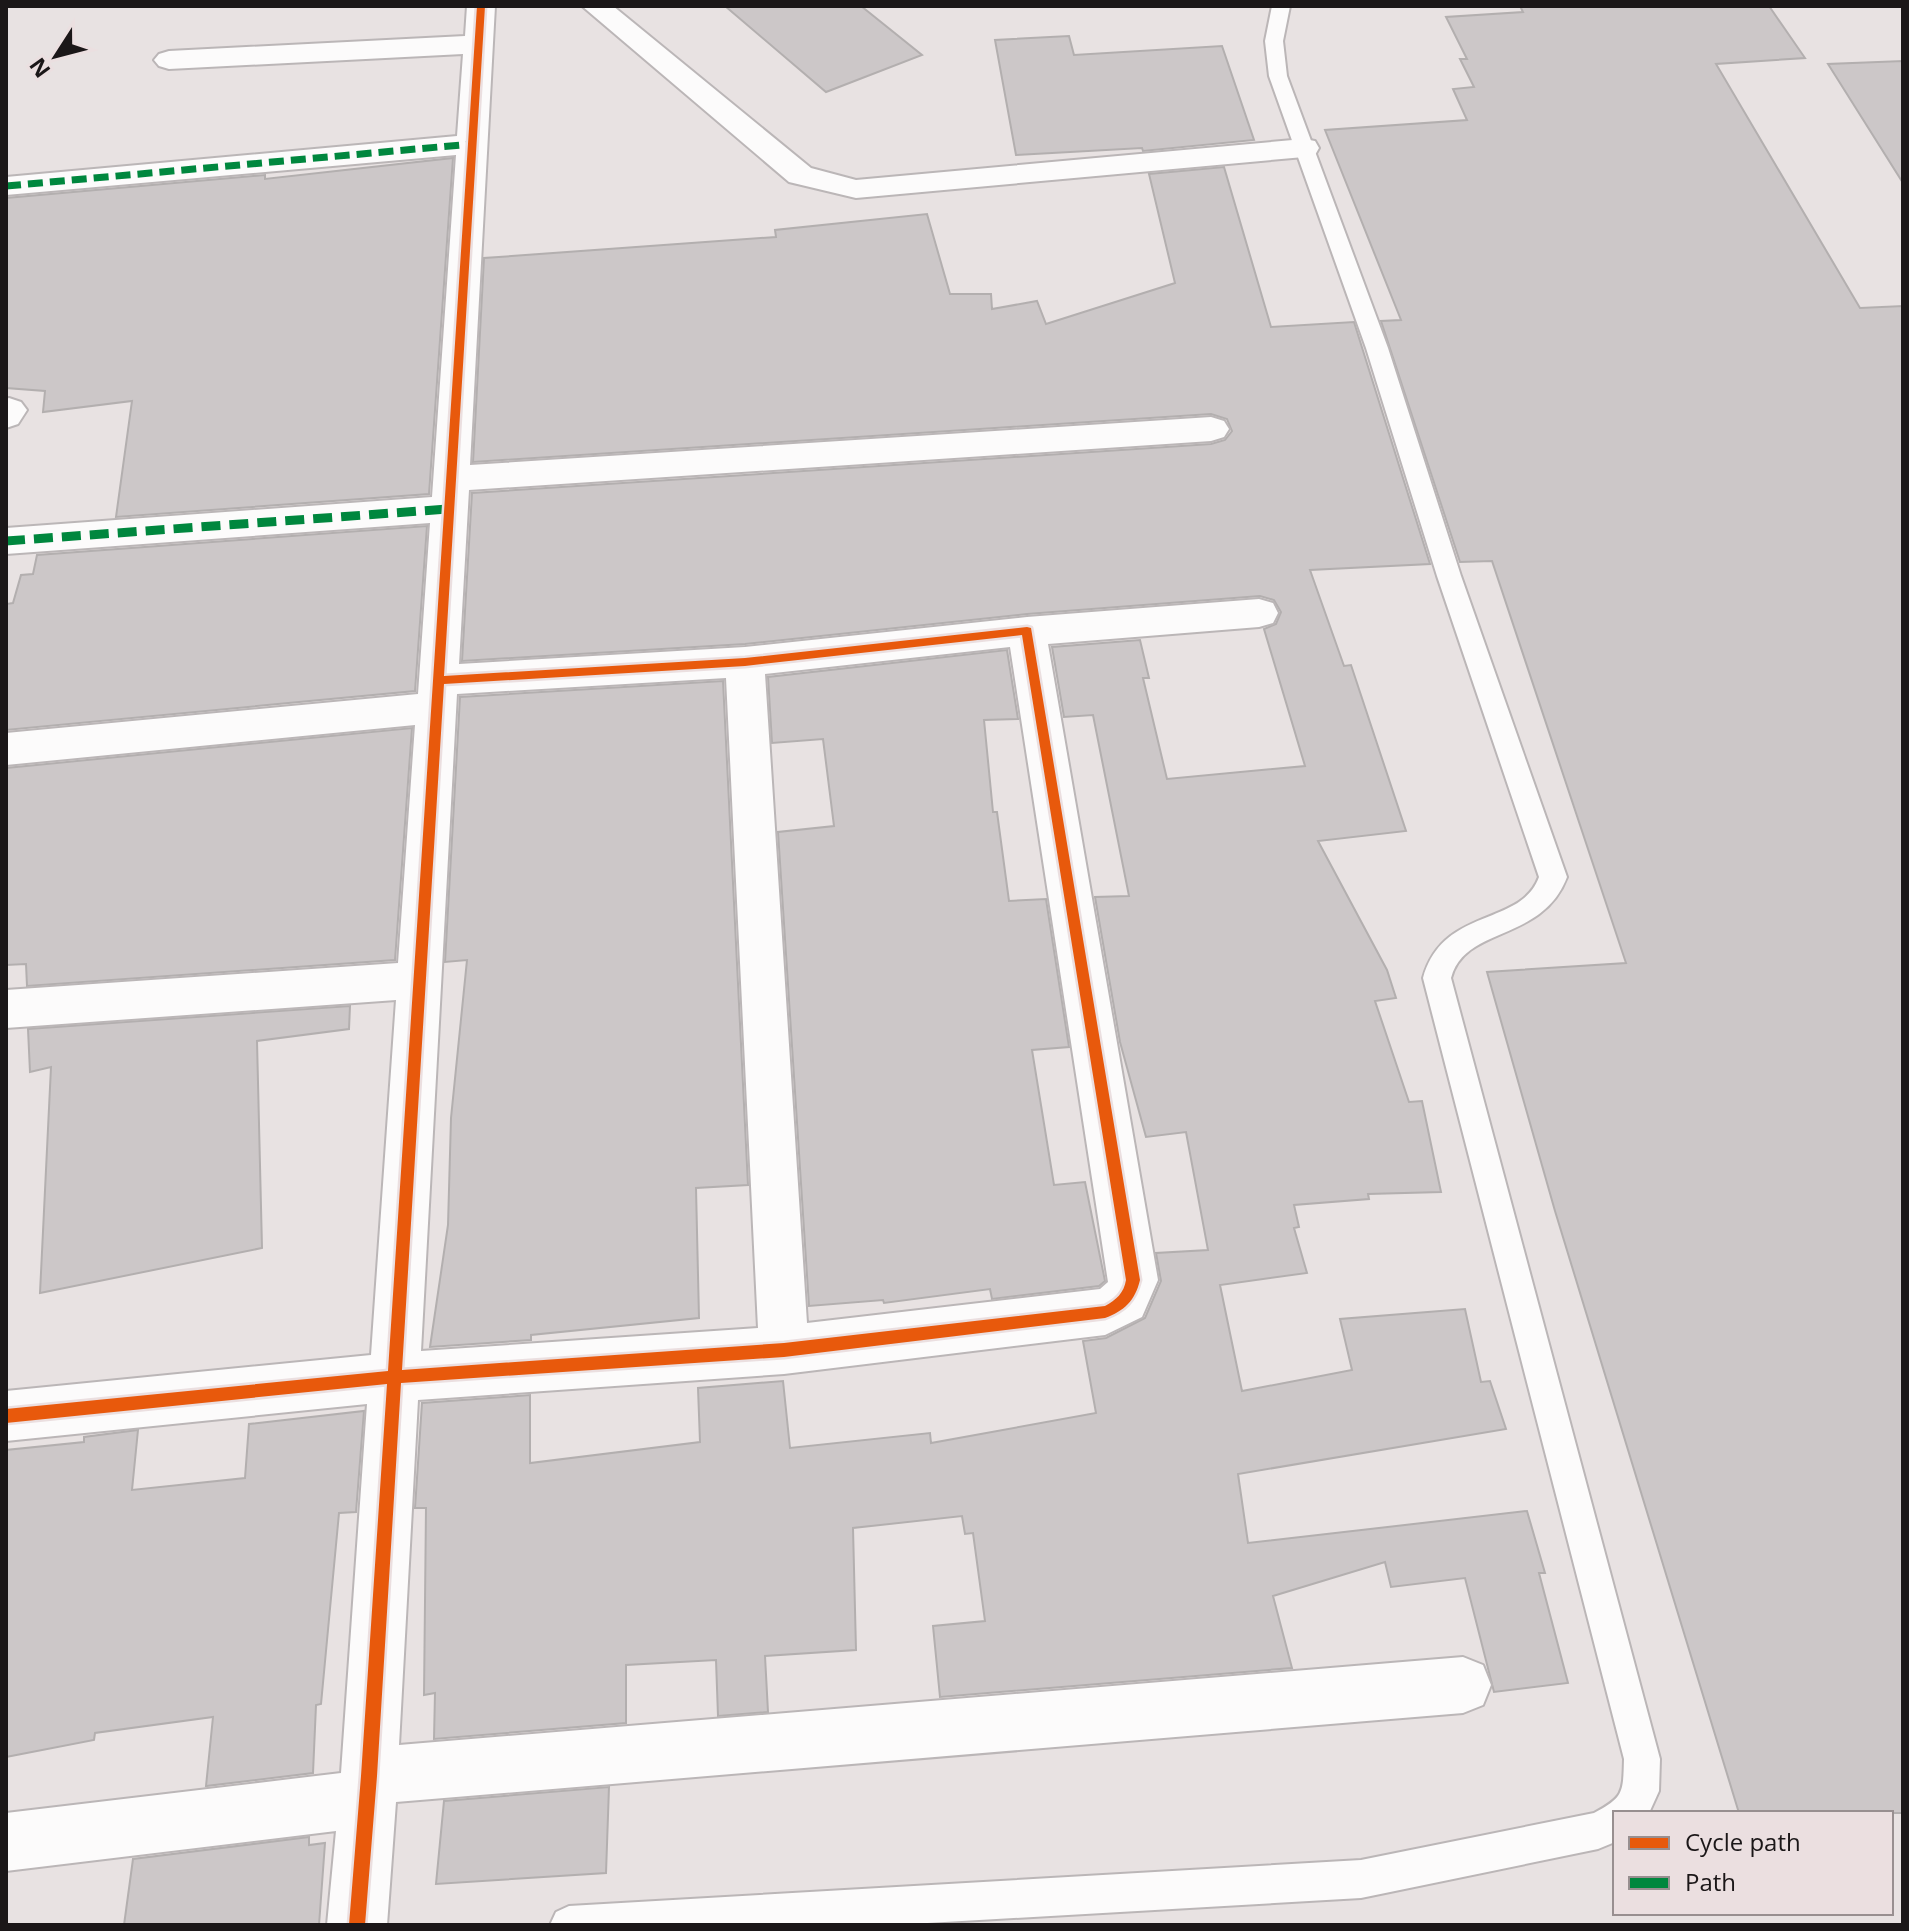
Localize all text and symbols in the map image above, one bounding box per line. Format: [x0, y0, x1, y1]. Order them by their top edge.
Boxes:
north arrow [16, 16, 96, 96]
text: N [22, 52, 56, 84]
legend [1613, 1811, 1893, 1915]
text: Cycle path [1685, 1825, 1801, 1858]
text: Path [1685, 1865, 1736, 1898]

